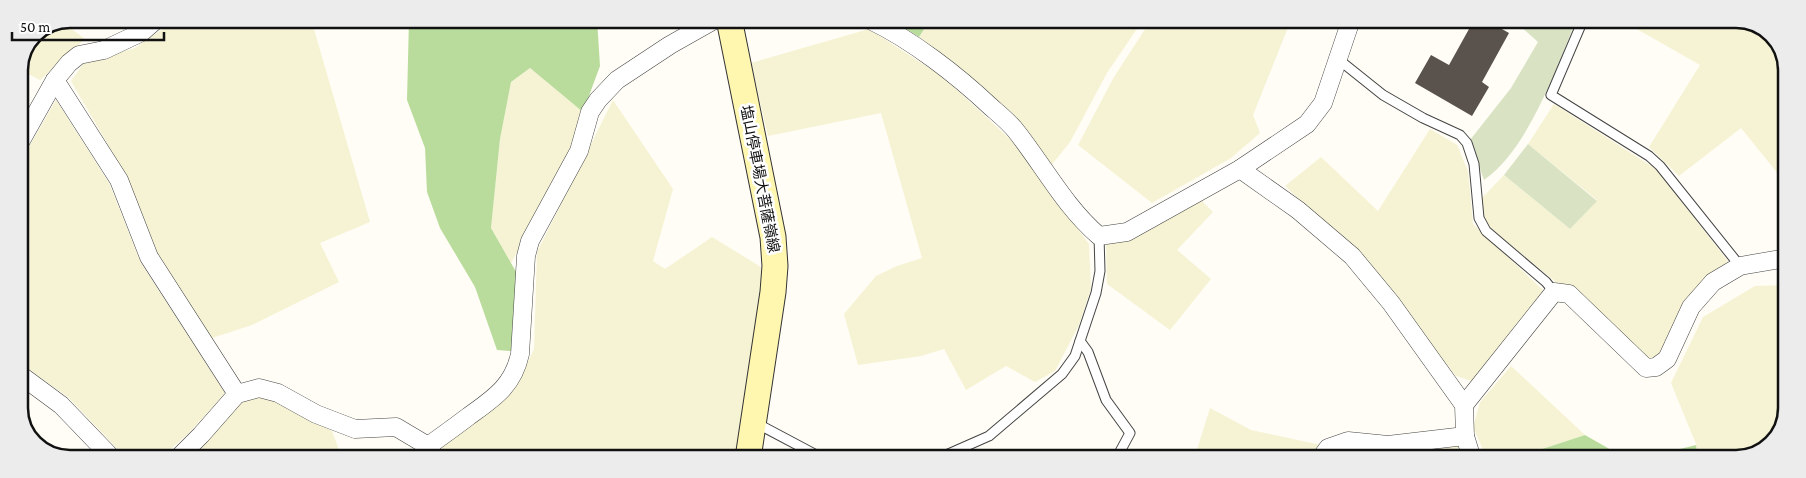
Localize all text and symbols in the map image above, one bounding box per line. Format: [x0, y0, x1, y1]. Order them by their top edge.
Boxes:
scale bar [12, 10, 165, 42]
text: 50 m [20, 19, 50, 35]
street label: 塩山停車場大菩薩嶺線 [738, 104, 783, 254]

